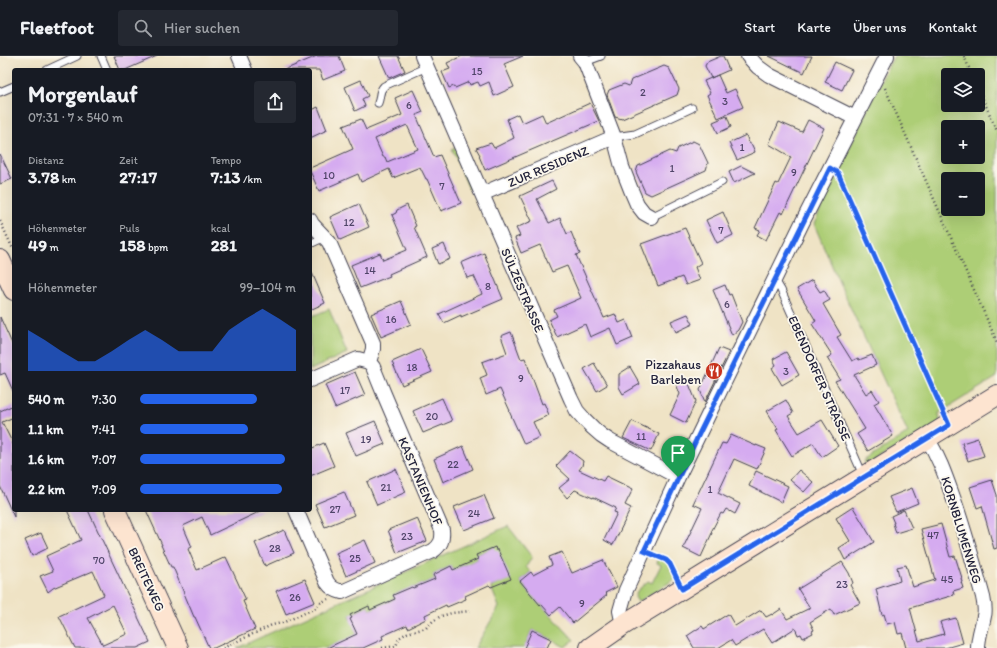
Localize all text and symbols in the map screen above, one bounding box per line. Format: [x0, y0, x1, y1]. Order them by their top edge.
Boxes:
search box [118, 10, 398, 46]
text: Fleetfoot [20, 16, 94, 39]
icon: search [132, 17, 154, 39]
text: Hier suchen [164, 19, 240, 37]
text: Start [744, 19, 775, 36]
text: Karte [797, 19, 831, 36]
text: Über uns [853, 19, 906, 36]
text: Kontakt [928, 19, 977, 36]
house number: 15 [472, 65, 483, 78]
map controls [941, 68, 985, 216]
button: layers [941, 68, 985, 112]
text: Morgenlauf [28, 81, 138, 108]
button: share [254, 81, 296, 123]
house number: 2 [640, 86, 646, 99]
house number: 3 [722, 95, 728, 108]
house number: 6 [406, 99, 412, 112]
text: 07:31 · 7 × 540 m [28, 110, 123, 125]
button: + [941, 120, 985, 164]
house number: 1 [739, 141, 745, 154]
street label: ZUR RESIDENZ [506, 143, 591, 190]
text: Distanz [28, 154, 64, 167]
text: Zeit [119, 154, 138, 167]
text: Tempo [211, 154, 241, 167]
house number: 1 [669, 162, 675, 175]
house number: 9 [791, 166, 797, 179]
text: 3.78 [28, 167, 59, 187]
text: 27:17 [119, 167, 157, 187]
text: 7:13 [211, 167, 240, 187]
house number: 10 [323, 169, 335, 182]
button: − [941, 172, 985, 216]
text: km [59, 173, 76, 186]
text: /km [240, 173, 262, 186]
house number: 7 [439, 180, 445, 193]
house number: 12 [344, 216, 355, 229]
text: Höhenmeter [28, 222, 86, 235]
text: Puls [119, 222, 140, 235]
text: kcal [211, 222, 230, 235]
house number: 7 [718, 224, 724, 237]
text: 49 [28, 235, 47, 255]
text: 158 [119, 235, 145, 255]
text: 281 [211, 235, 237, 255]
text: m [47, 241, 59, 254]
text: bpm [145, 241, 168, 254]
street label: SÜLZESTRASSE [498, 246, 548, 334]
house number: 14 [364, 264, 376, 277]
text: Höhenmeter [28, 280, 97, 295]
text: 99–104 m [239, 280, 296, 295]
house number: 8 [485, 280, 491, 293]
house number: 6 [724, 298, 730, 311]
house number: 16 [386, 313, 397, 326]
street label: EBENDORFER STRASSE [785, 313, 854, 443]
place label: Pizzahaus Barleben [645, 357, 702, 387]
house number: 18 [406, 361, 418, 374]
restaurant icon: Pizzahaus Barleben [704, 361, 724, 381]
house number: 3 [783, 365, 789, 378]
house number: 9 [518, 372, 524, 385]
house number: 17 [340, 384, 351, 397]
text: 540 m [28, 392, 65, 407]
text: 7:30 [92, 392, 117, 407]
house number: 20 [426, 410, 439, 423]
text: 1.1 km [28, 422, 63, 437]
text: 7:41 [92, 422, 115, 437]
house number: 11 [636, 430, 646, 443]
house number: 19 [361, 433, 372, 446]
street label: KASTANIENHOF [395, 435, 446, 528]
pin [661, 436, 695, 477]
icon: arrive [667, 442, 689, 464]
text: 1.6 km [28, 452, 64, 467]
text: 7:07 [92, 452, 116, 467]
house number: 22 [447, 458, 459, 471]
street label: KORNBLUMENWEG [938, 475, 985, 586]
house number: 21 [381, 481, 391, 494]
text: 2.2 km [28, 482, 65, 497]
text: 7:09 [92, 482, 116, 497]
house number: 1 [707, 483, 713, 496]
house number: 27 [329, 503, 341, 516]
house number: 24 [468, 507, 481, 520]
house number: 47 [927, 529, 940, 542]
house number: 23 [401, 530, 413, 543]
house number: 28 [269, 542, 281, 555]
street label: BREITEWEG [125, 545, 168, 614]
house number: 25 [349, 552, 361, 565]
house number: 70 [93, 554, 105, 567]
house number: 45 [941, 573, 953, 586]
house number: 23 [836, 578, 848, 591]
house number: 26 [289, 591, 301, 604]
house number: 9 [579, 597, 585, 610]

